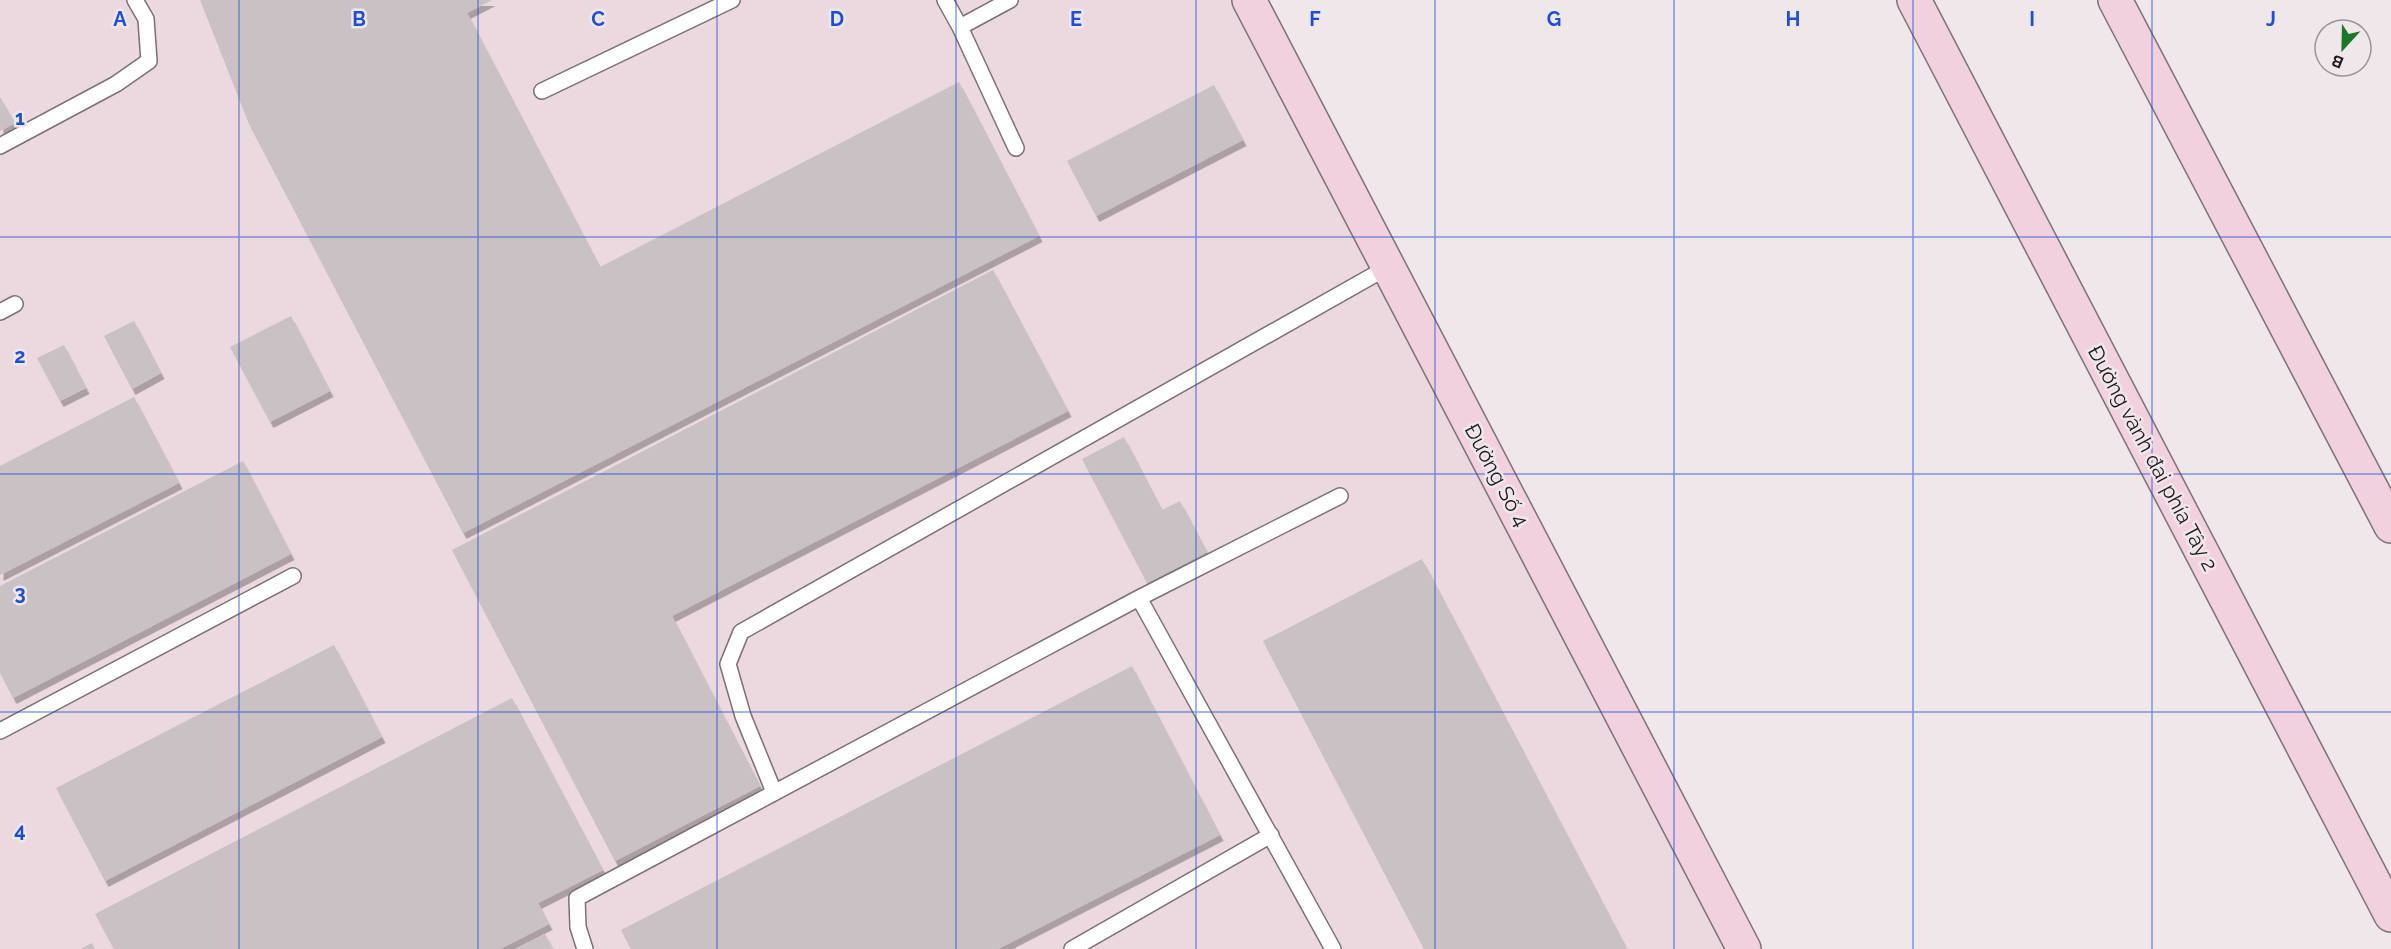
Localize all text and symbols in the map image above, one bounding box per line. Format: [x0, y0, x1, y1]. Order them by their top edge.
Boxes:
text: A [113, 7, 127, 31]
text: B [352, 7, 366, 31]
text: C [591, 7, 605, 31]
text: D [830, 7, 844, 31]
text: E [1070, 7, 1082, 31]
text: F [1309, 7, 1321, 31]
text: G [1547, 7, 1561, 31]
text: H [1786, 7, 1800, 31]
text: I [2029, 7, 2035, 31]
text: J [2266, 7, 2276, 31]
north arrow [2313, 18, 2373, 78]
text: B [2329, 51, 2346, 72]
text: 1 [15, 106, 25, 130]
street label: Đường vành đai phía Tây 2 [2083, 341, 2223, 575]
text: 2 [14, 344, 26, 368]
street label: Đường Số 4 [1459, 419, 1535, 531]
text: 3 [14, 581, 26, 605]
text: 4 [14, 818, 26, 842]

